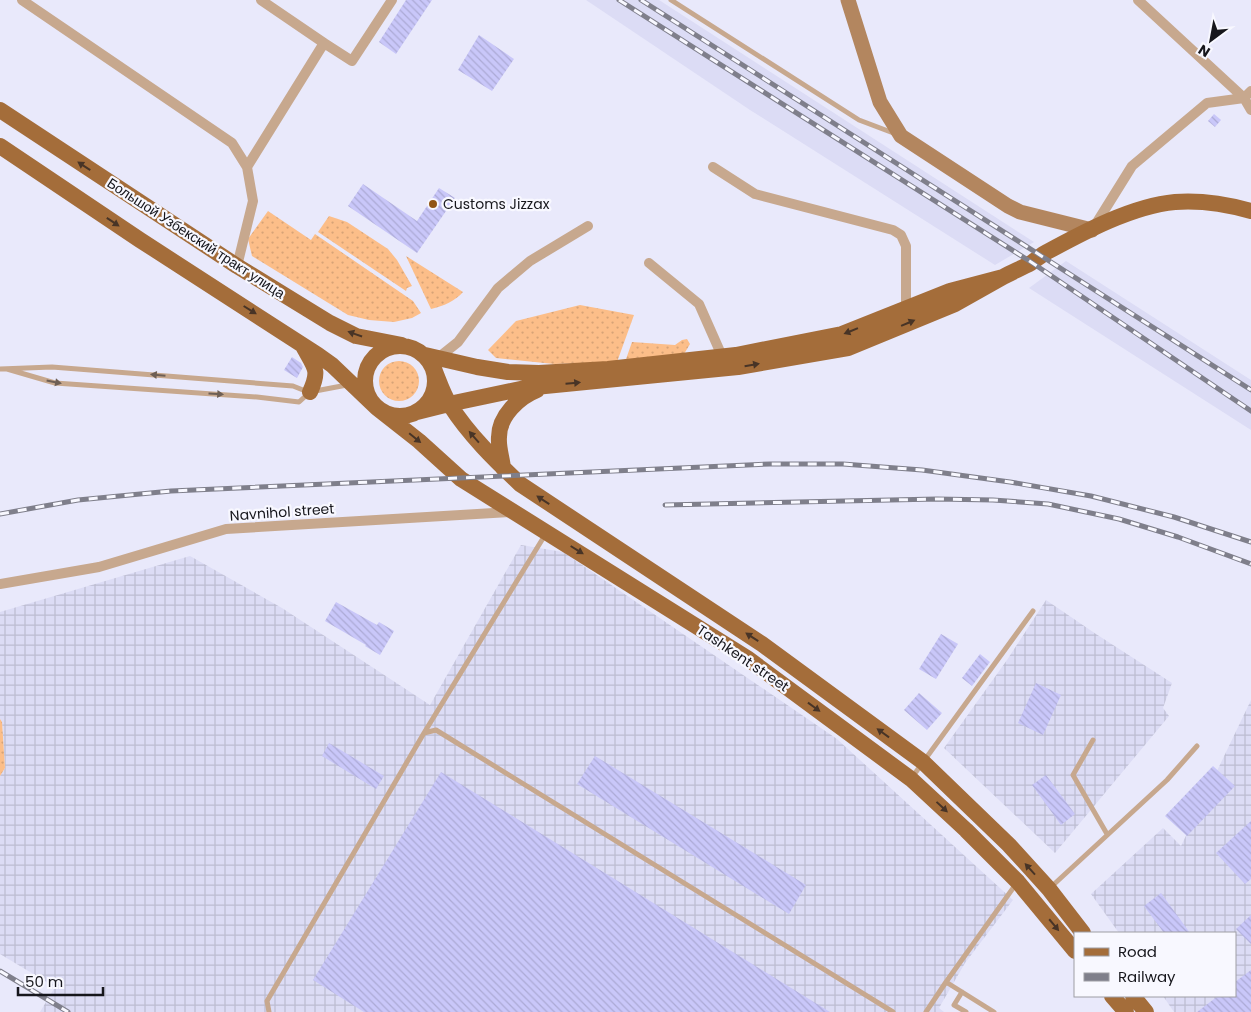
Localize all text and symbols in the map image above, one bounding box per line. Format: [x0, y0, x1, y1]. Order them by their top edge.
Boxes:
north arrow [1186, 15, 1236, 65]
text: N [1194, 40, 1214, 62]
one-way arrow [77, 161, 90, 170]
street label: Большой Узбекский тракт улица [103, 173, 289, 303]
place label: Customs Jizzax [443, 194, 550, 214]
marker: Customs Jizzax [427, 198, 439, 210]
one-way arrow [107, 217, 120, 227]
one-way arrow [243, 306, 256, 315]
one-way arrow [901, 319, 916, 326]
one-way arrow [843, 327, 858, 335]
one-way arrow [347, 330, 362, 338]
one-way arrow [745, 360, 761, 368]
one-way arrow [149, 371, 165, 379]
one-way arrow [47, 378, 63, 386]
one-way arrow [566, 379, 582, 387]
one-way arrow [209, 391, 225, 399]
one-way arrow [469, 430, 480, 443]
one-way arrow [408, 433, 421, 444]
one-way arrow [537, 495, 550, 504]
street label: Navnihol street [229, 498, 335, 526]
one-way arrow [570, 546, 583, 555]
street label: Tashkent street [693, 620, 793, 696]
one-way arrow [745, 632, 759, 642]
one-way arrow [807, 702, 821, 712]
one-way arrow [876, 728, 890, 738]
one-way arrow [936, 801, 948, 813]
one-way arrow [1024, 863, 1036, 875]
one-way arrow [1048, 918, 1059, 931]
legend [1074, 932, 1236, 997]
text: Road [1118, 941, 1157, 962]
scale bar [18, 964, 102, 996]
text: Railway [1118, 966, 1176, 987]
text: 50 m [25, 971, 63, 992]

